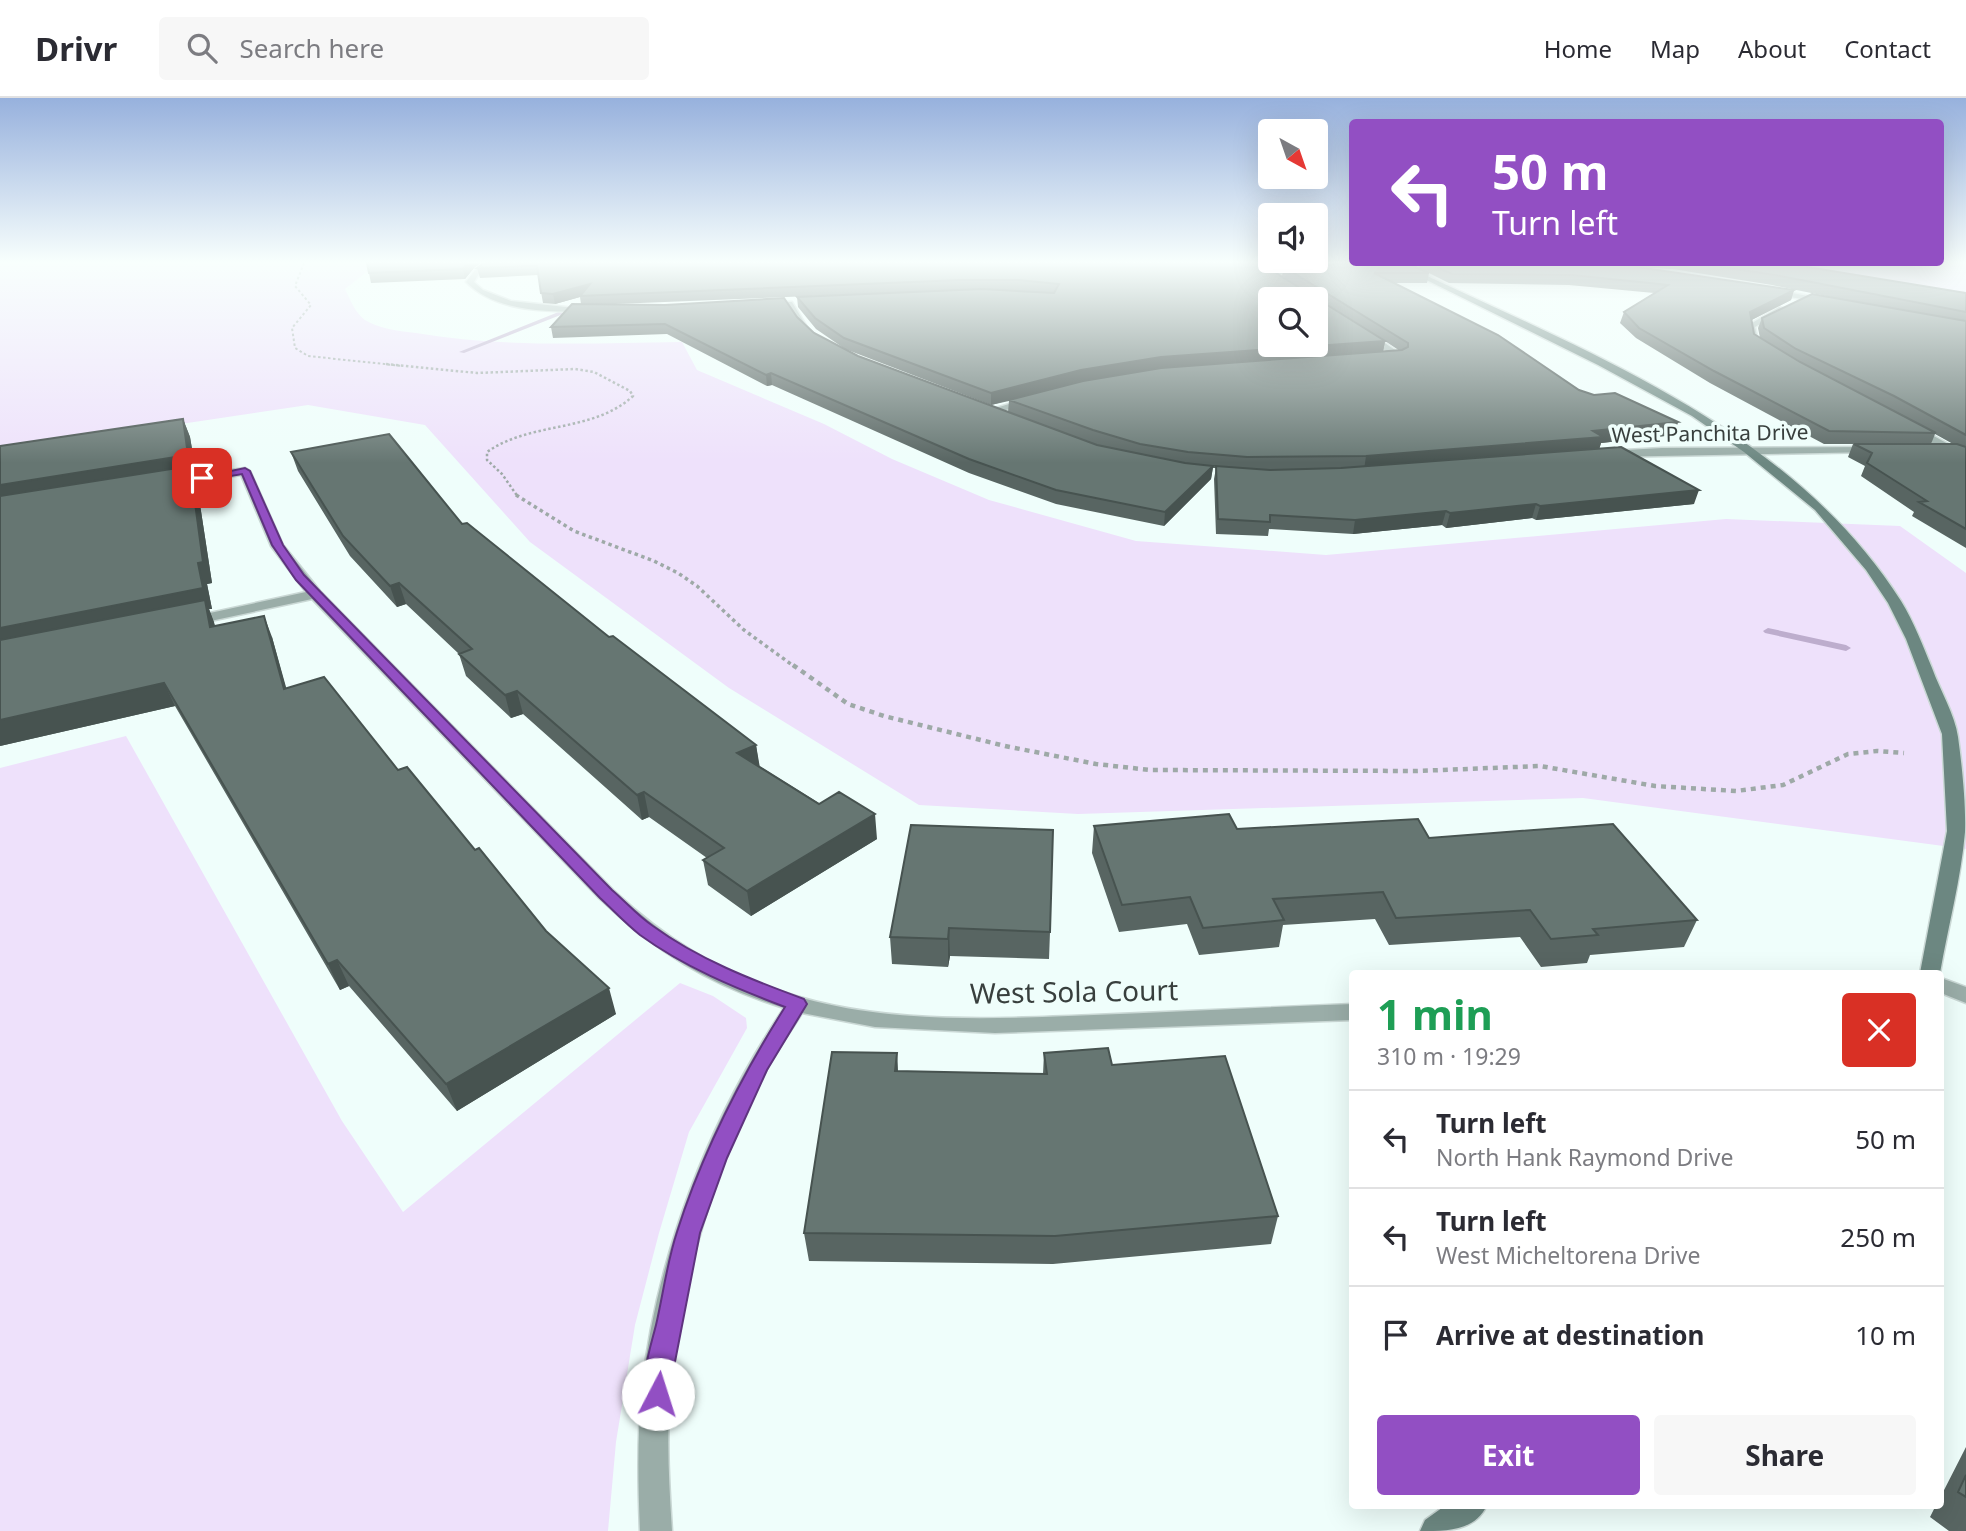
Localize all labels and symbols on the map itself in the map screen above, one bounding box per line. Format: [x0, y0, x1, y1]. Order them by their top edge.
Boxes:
north arrow [1258, 119, 1328, 189]
street label: West Panchita Drive [1611, 417, 1809, 449]
pin [172, 448, 232, 508]
street label: West Sola Court [970, 970, 1178, 1012]
position arrow [621, 1357, 695, 1431]

